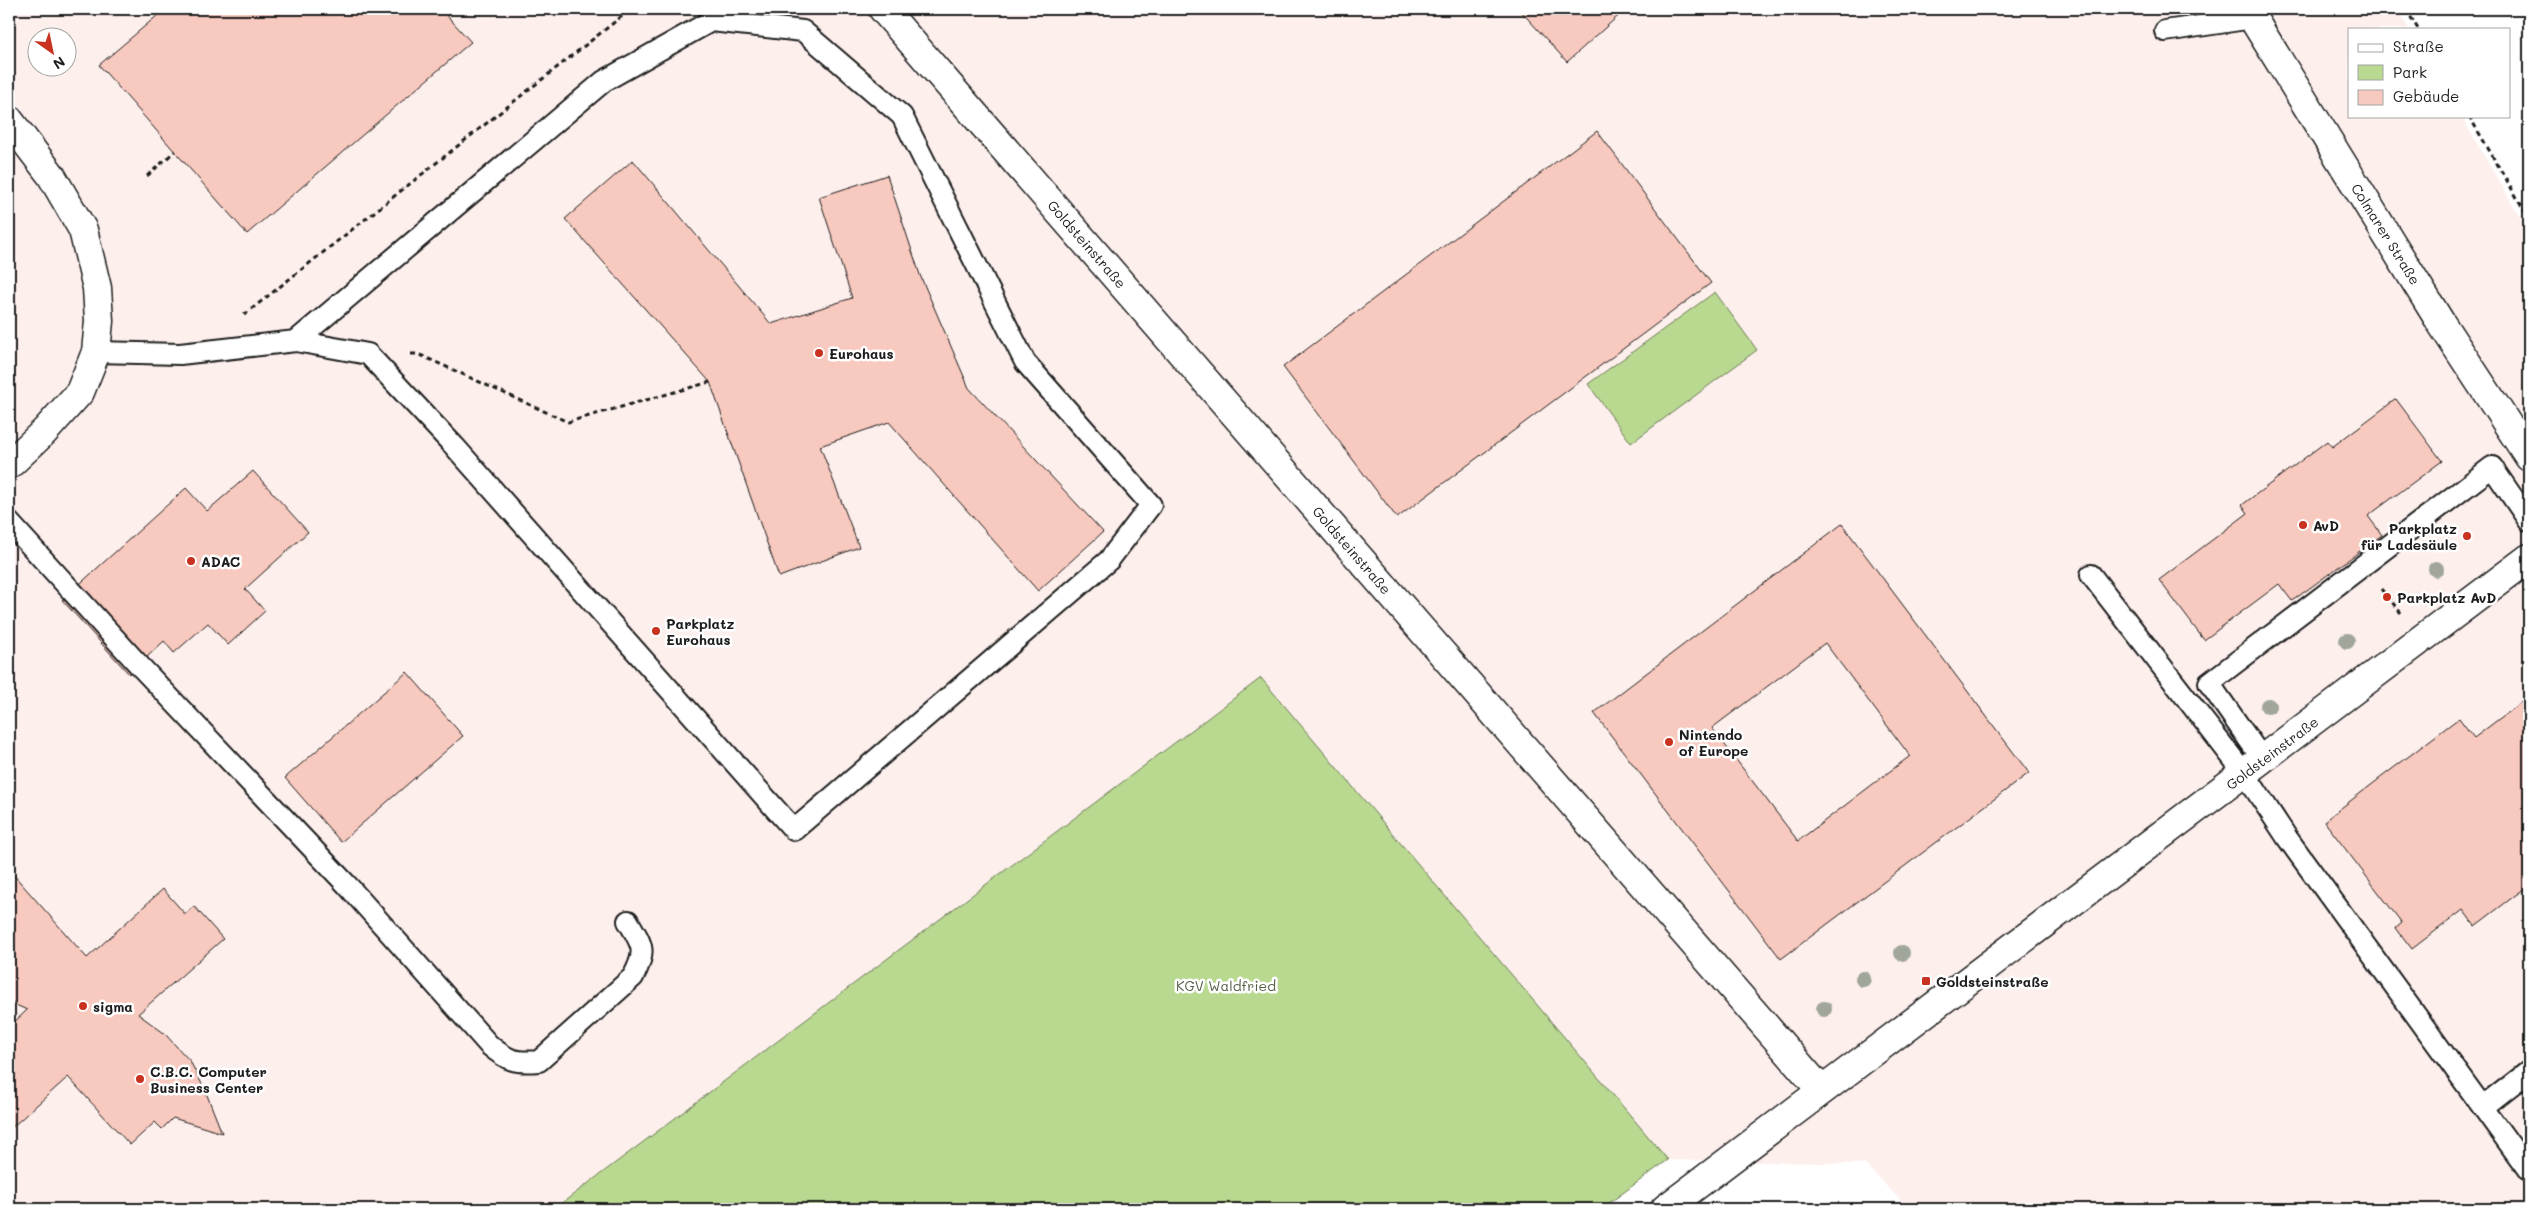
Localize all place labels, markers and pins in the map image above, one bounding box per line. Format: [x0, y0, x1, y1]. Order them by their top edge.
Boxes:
place label: Eurohaus [829, 344, 894, 363]
marker: Eurohaus [813, 347, 825, 359]
place label: AvD [2313, 516, 2339, 535]
marker: AvD [2297, 519, 2309, 531]
place label: Parkplatz für Ladesäule [2361, 519, 2457, 554]
marker: Parkplatz für Ladesäule [2461, 530, 2473, 542]
place label: ADAC [201, 552, 240, 571]
marker: ADAC [185, 555, 197, 567]
place label: Parkplatz AvD [2397, 588, 2496, 607]
marker: Parkplatz AvD [2381, 591, 2393, 603]
place label: Parkplatz Eurohaus [666, 614, 734, 649]
marker: Parkplatz Eurohaus [650, 625, 662, 637]
place label: Nintendo of Europe [1679, 725, 1748, 760]
marker: Nintendo of Europe [1663, 736, 1675, 748]
place label: Goldsteinstraße [1936, 972, 2049, 991]
marker: Goldsteinstraße [1920, 975, 1932, 987]
place label: sigma [93, 997, 133, 1016]
marker: sigma [77, 1000, 89, 1012]
place label: C.B.C. Computer Business Center [150, 1062, 267, 1097]
marker: C.B.C. Computer Business Center [134, 1073, 146, 1085]

